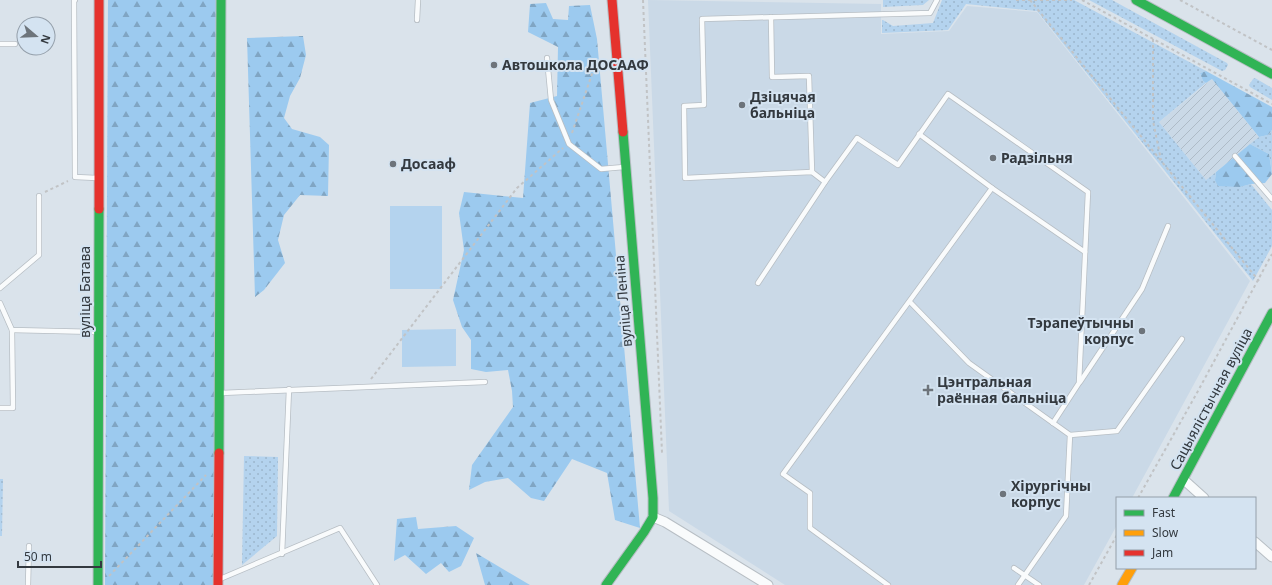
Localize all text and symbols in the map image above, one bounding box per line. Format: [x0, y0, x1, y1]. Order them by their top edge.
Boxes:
north arrow [16, 16, 56, 56]
text: N [37, 33, 54, 46]
place label: Автошкола ДОСААФ [502, 55, 649, 74]
marker: Автошкола ДОСААФ [489, 60, 499, 70]
place label: Дзіцячая бальніца [750, 87, 816, 122]
marker: Дзіцячая бальніца [737, 100, 747, 110]
place label: Радзільня [1001, 148, 1073, 167]
marker: Радзільня [988, 153, 998, 163]
place label: Досааф [401, 154, 456, 173]
marker: Досааф [388, 159, 398, 169]
street label: вуліца Батава [75, 246, 94, 338]
street label: вуліца Леніна [609, 254, 636, 348]
place label: Тэрапеўтычны корпус [1028, 313, 1134, 348]
street label: Сацыялістычная вуліца [1165, 324, 1256, 473]
marker: Тэрапеўтычны корпус [1137, 326, 1147, 336]
place label: Цэнтральная раённая бальніца [937, 372, 1066, 407]
marker: Цэнтральная раённая бальніца [922, 384, 934, 396]
place label: Хірургічны корпус [1011, 476, 1091, 511]
marker: Хірургічны корпус [998, 489, 1008, 499]
legend [1116, 497, 1256, 569]
text: Fast [1152, 504, 1176, 521]
text: Slow [1152, 524, 1179, 541]
scale bar [18, 543, 101, 569]
text: Jam [1151, 544, 1173, 561]
text: 50 m [24, 548, 52, 565]

